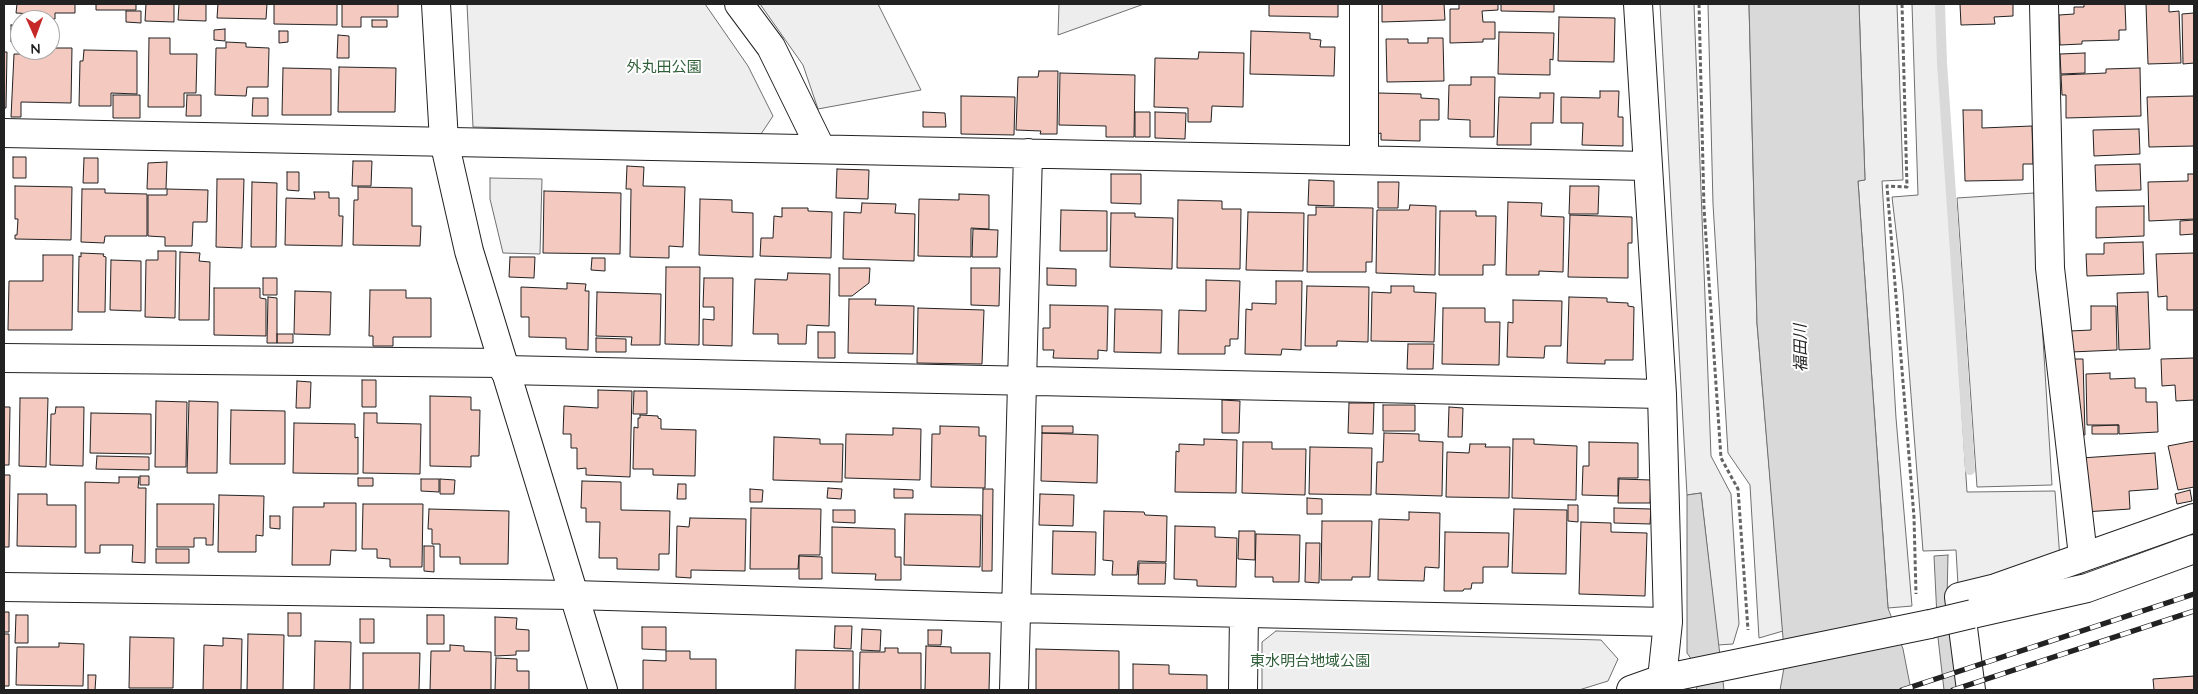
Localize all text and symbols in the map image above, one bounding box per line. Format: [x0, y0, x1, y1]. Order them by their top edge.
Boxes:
north arrow [10, 10, 60, 60]
text: N [30, 40, 41, 58]
park label: 外丸田公園 [627, 58, 701, 76]
water label: 福田川 [1791, 324, 1811, 372]
park label: 東水明台地域公園 [1250, 652, 1370, 670]

